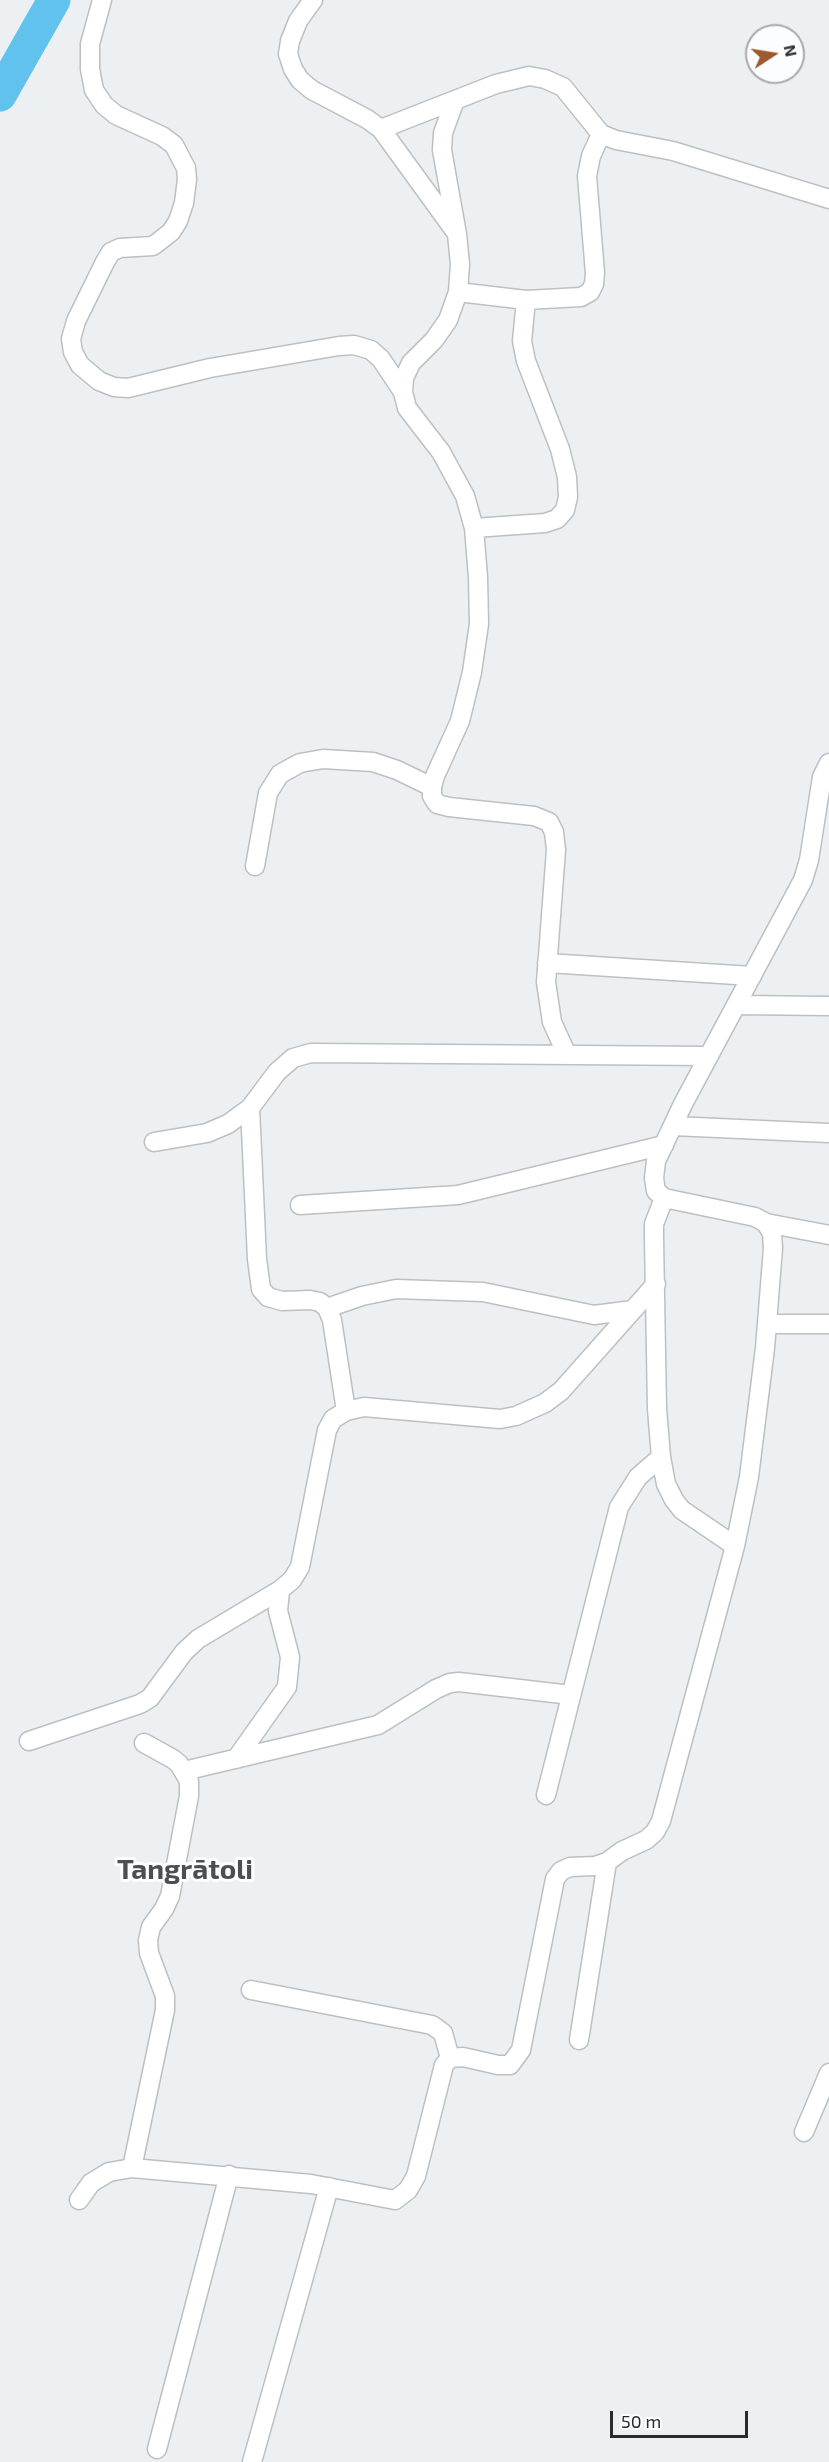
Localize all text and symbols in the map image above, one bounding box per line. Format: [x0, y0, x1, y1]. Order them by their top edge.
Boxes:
north arrow [745, 24, 805, 84]
text: N [781, 43, 802, 58]
district label: Tangrātoli [117, 1853, 253, 1887]
scale bar [613, 2399, 751, 2437]
text: 50 m [621, 2410, 661, 2432]

